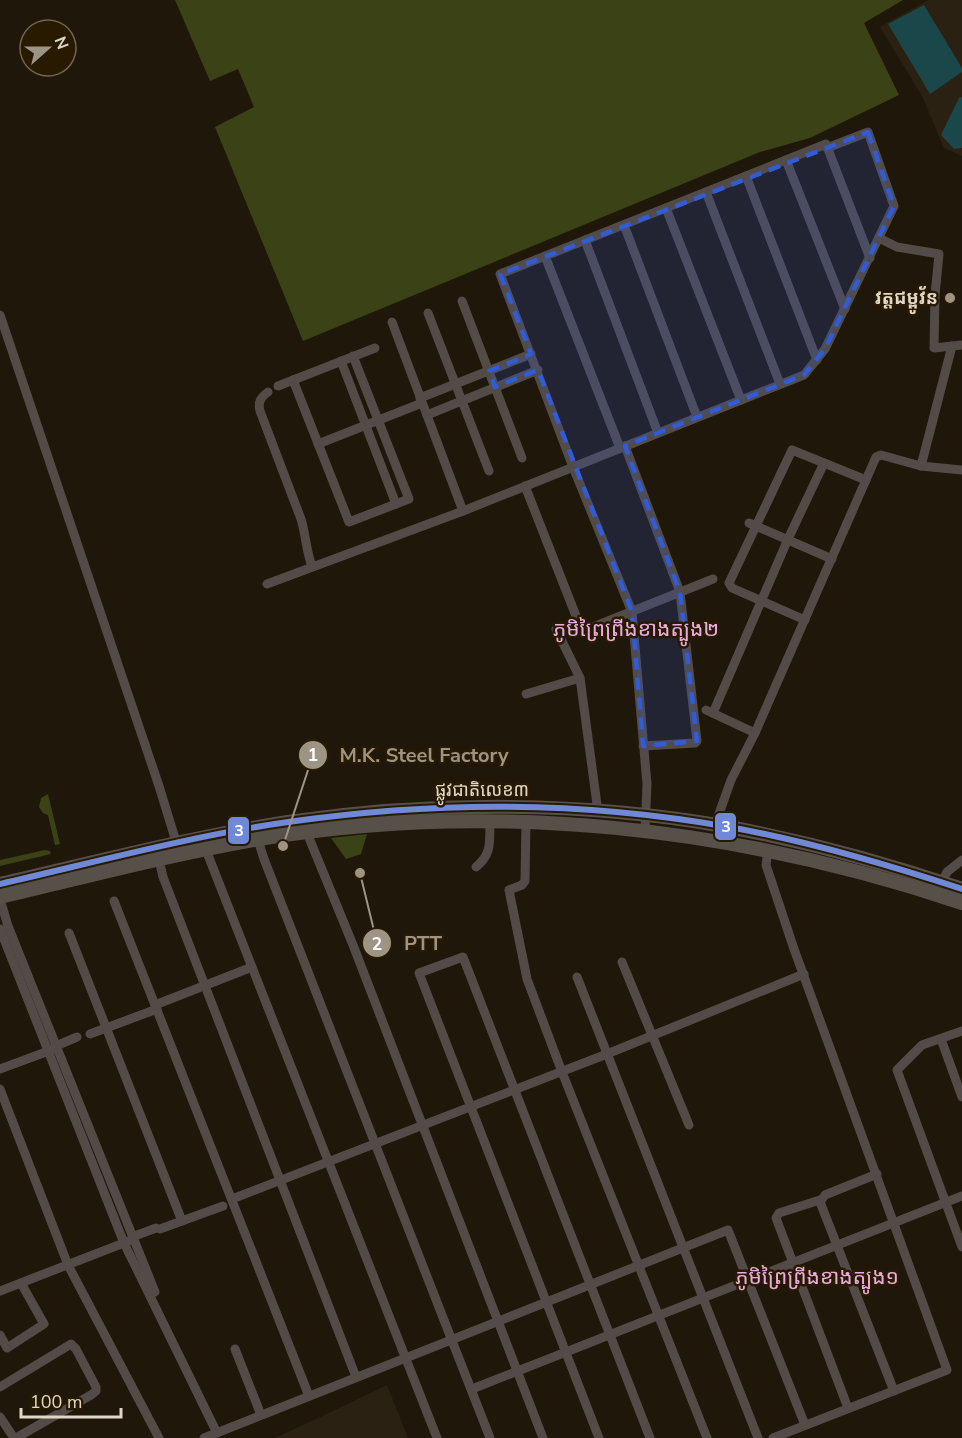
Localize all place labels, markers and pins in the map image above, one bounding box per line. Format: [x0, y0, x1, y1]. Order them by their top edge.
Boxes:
place label: វត្តជម្ពូវ័ន [875, 286, 938, 314]
marker: វត្តជម្ពូវ័ន [943, 291, 957, 305]
callout: M.K. Steel Factory [298, 736, 521, 774]
callout: PTT [362, 924, 454, 962]

